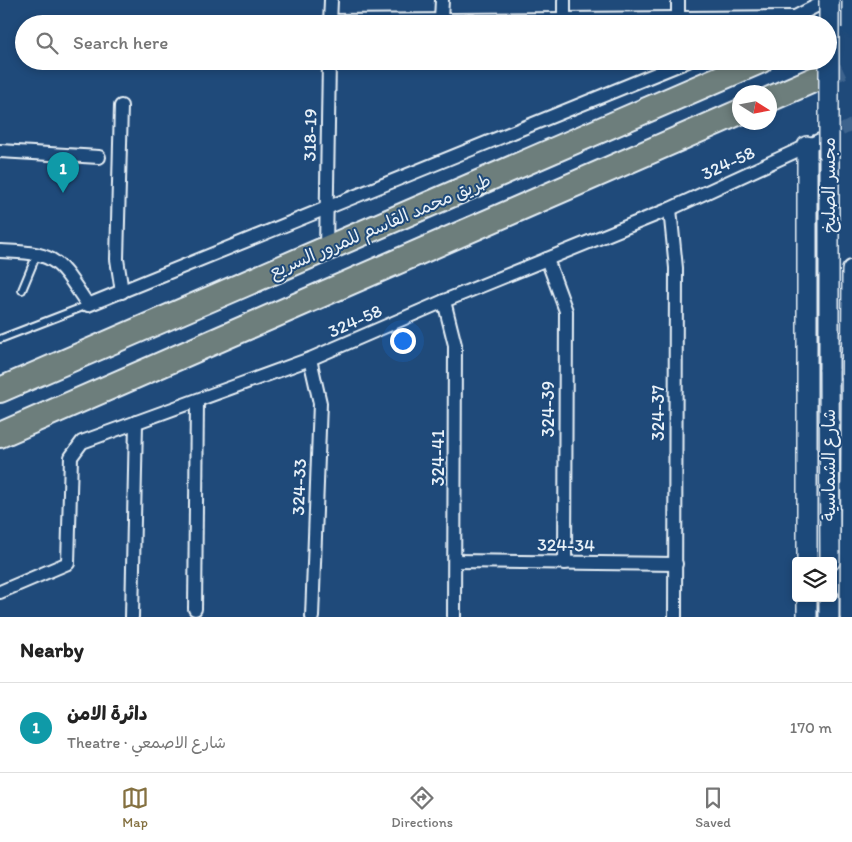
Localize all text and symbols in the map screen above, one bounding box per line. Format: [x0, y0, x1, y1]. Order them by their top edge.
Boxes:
search box [15, 15, 837, 70]
icon: search [33, 29, 61, 57]
text: Search here [73, 31, 168, 54]
north arrow [732, 85, 777, 130]
street label: 318-19 [299, 108, 321, 162]
street label: مجسر الصليخ [818, 137, 841, 233]
street label: 324-58 [698, 141, 758, 185]
pin: 1 [47, 152, 79, 193]
street label: طريق محمد القاسم للمرور السريع [266, 169, 495, 286]
street label: 324-58 [325, 299, 385, 343]
your location [390, 328, 416, 354]
street label: 324-39 [537, 381, 559, 437]
street label: 324-37 [647, 385, 669, 441]
street label: شارع الشماسية [818, 409, 841, 521]
street label: 324-41 [427, 430, 449, 486]
street label: 324-33 [287, 458, 311, 516]
street label: 324-34 [537, 533, 595, 557]
map controls [792, 557, 837, 602]
button: layers [792, 557, 837, 602]
text: Nearby [20, 637, 84, 662]
text: دائرة الامن [67, 702, 148, 725]
text: 1 [32, 718, 40, 737]
text: 170 m [790, 718, 832, 737]
text: Theatre · شارع الاصمعي [67, 733, 226, 752]
tab: Map [121, 784, 149, 831]
tab: Directions [391, 784, 453, 831]
tab: Saved [695, 784, 731, 831]

